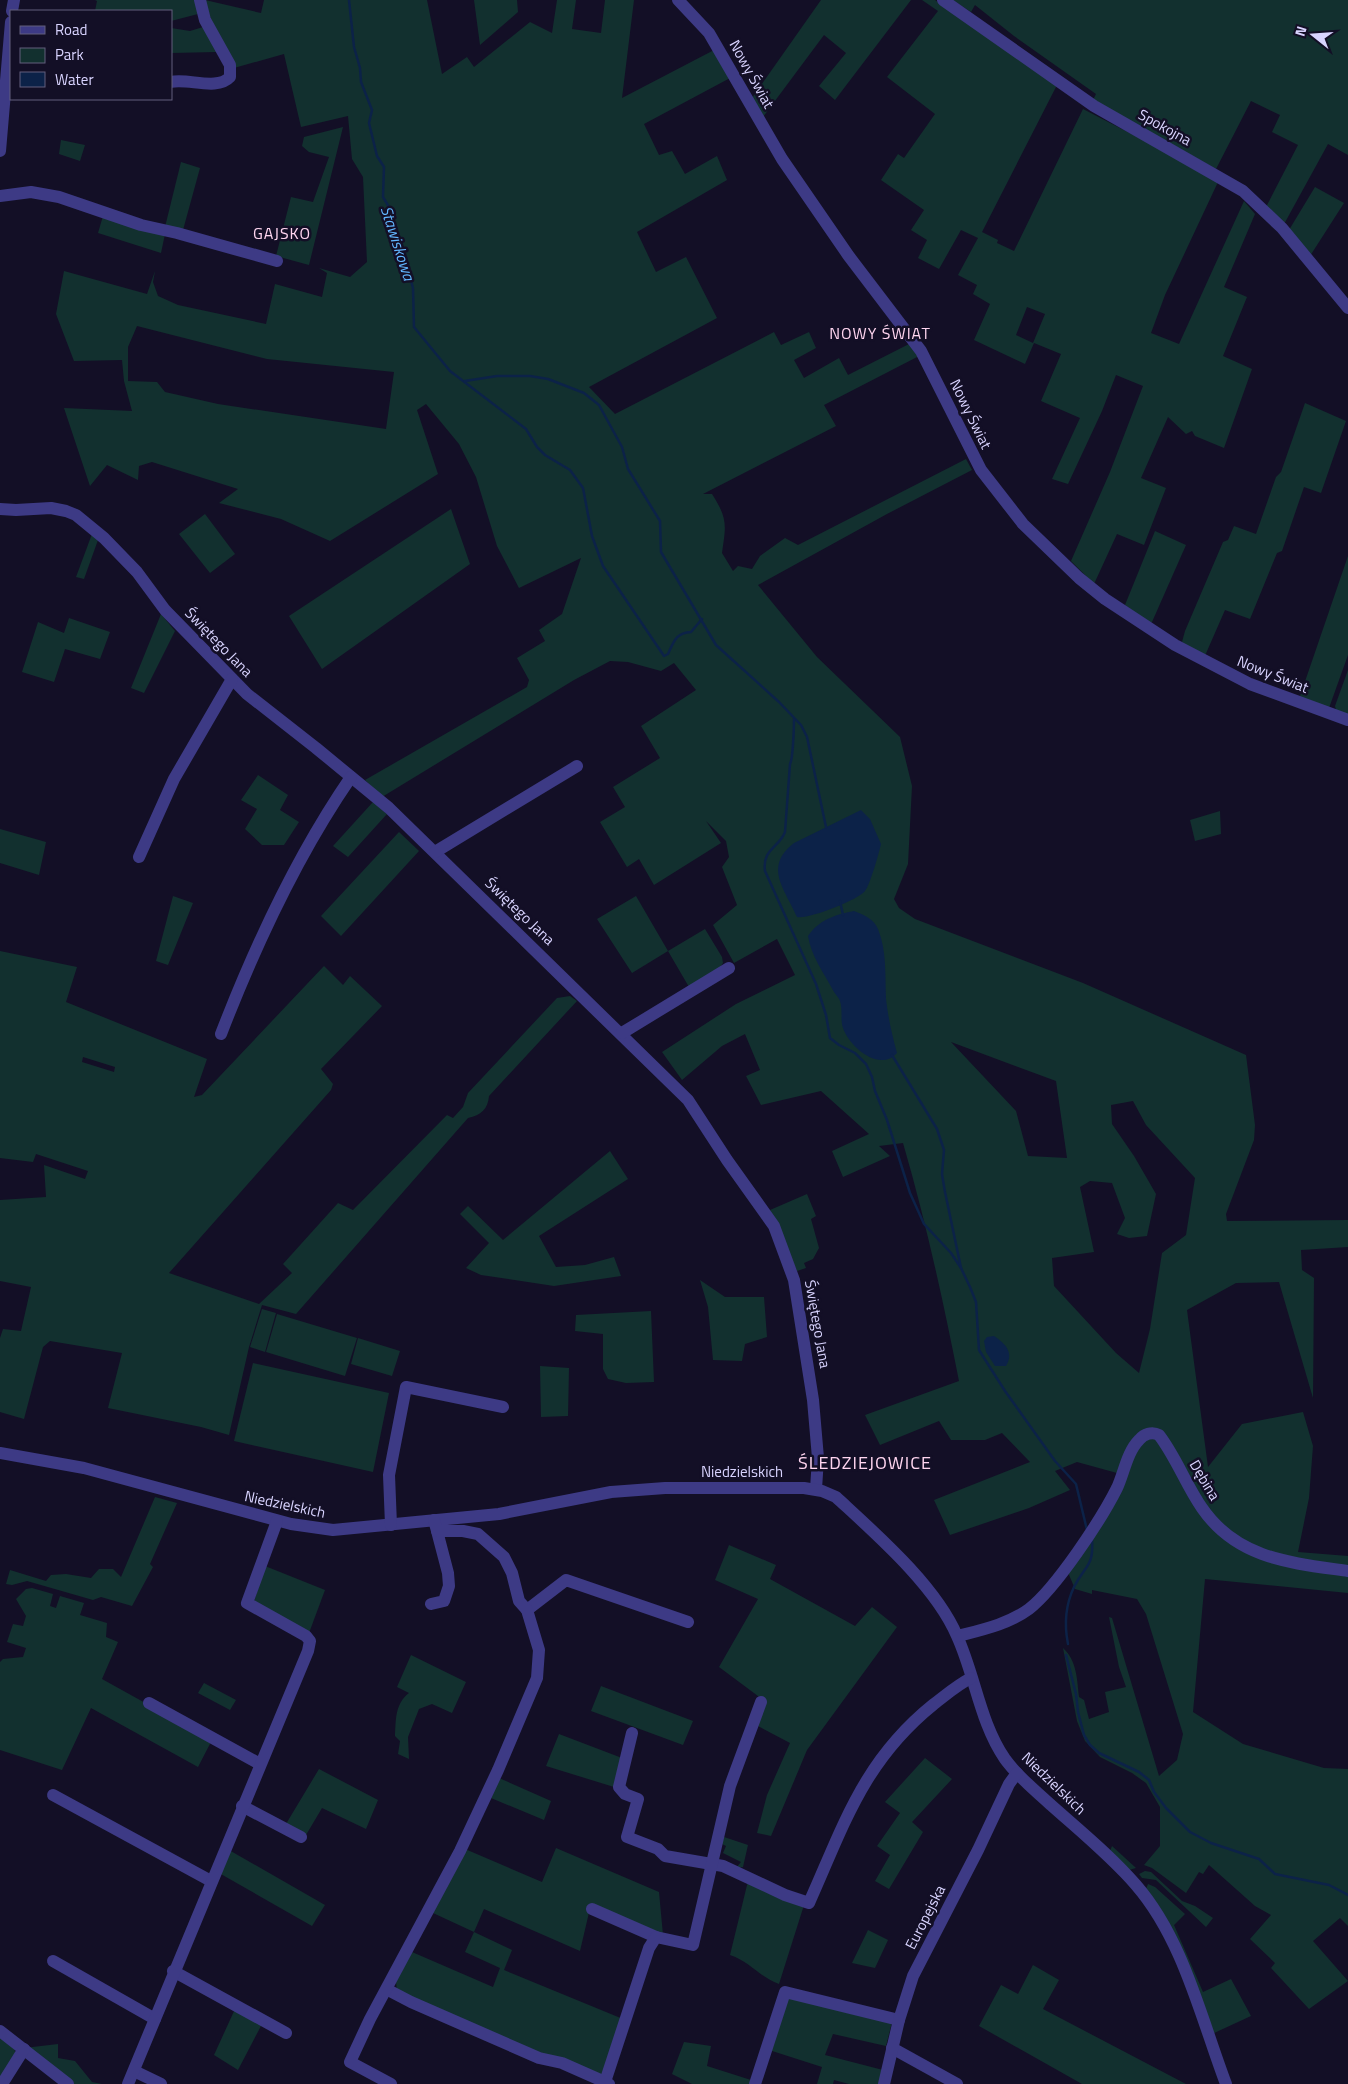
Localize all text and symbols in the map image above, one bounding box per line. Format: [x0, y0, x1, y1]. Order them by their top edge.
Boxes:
legend [10, 10, 172, 100]
north arrow [1288, 10, 1338, 60]
text: Road [55, 18, 87, 41]
text: N [1289, 23, 1312, 39]
street label: Nowy Świat [724, 35, 781, 113]
text: Park [55, 43, 84, 66]
text: Water [55, 68, 94, 91]
street label: Spokojna [1134, 103, 1196, 151]
water label: Stawiskowa [375, 203, 422, 284]
district label: GAJSKO [253, 221, 311, 245]
district label: NOWY ŚWIAT [829, 321, 931, 345]
street label: Nowy Świat [944, 375, 998, 454]
street label: Świętego Jana [180, 602, 259, 683]
street label: Nowy Świat [1234, 649, 1313, 699]
street label: Świętego Jana [480, 872, 561, 951]
street label: Świętego Jana [799, 1278, 837, 1371]
district label: ŚLEDZIEJOWICE [798, 1449, 932, 1476]
street label: Dębina [1184, 1455, 1226, 1505]
street label: Niedzielskich [701, 1460, 783, 1483]
street label: Niedzielskich [242, 1484, 328, 1524]
street label: Niedzielskich [1016, 1746, 1092, 1820]
street label: Europejska [899, 1880, 951, 1953]

